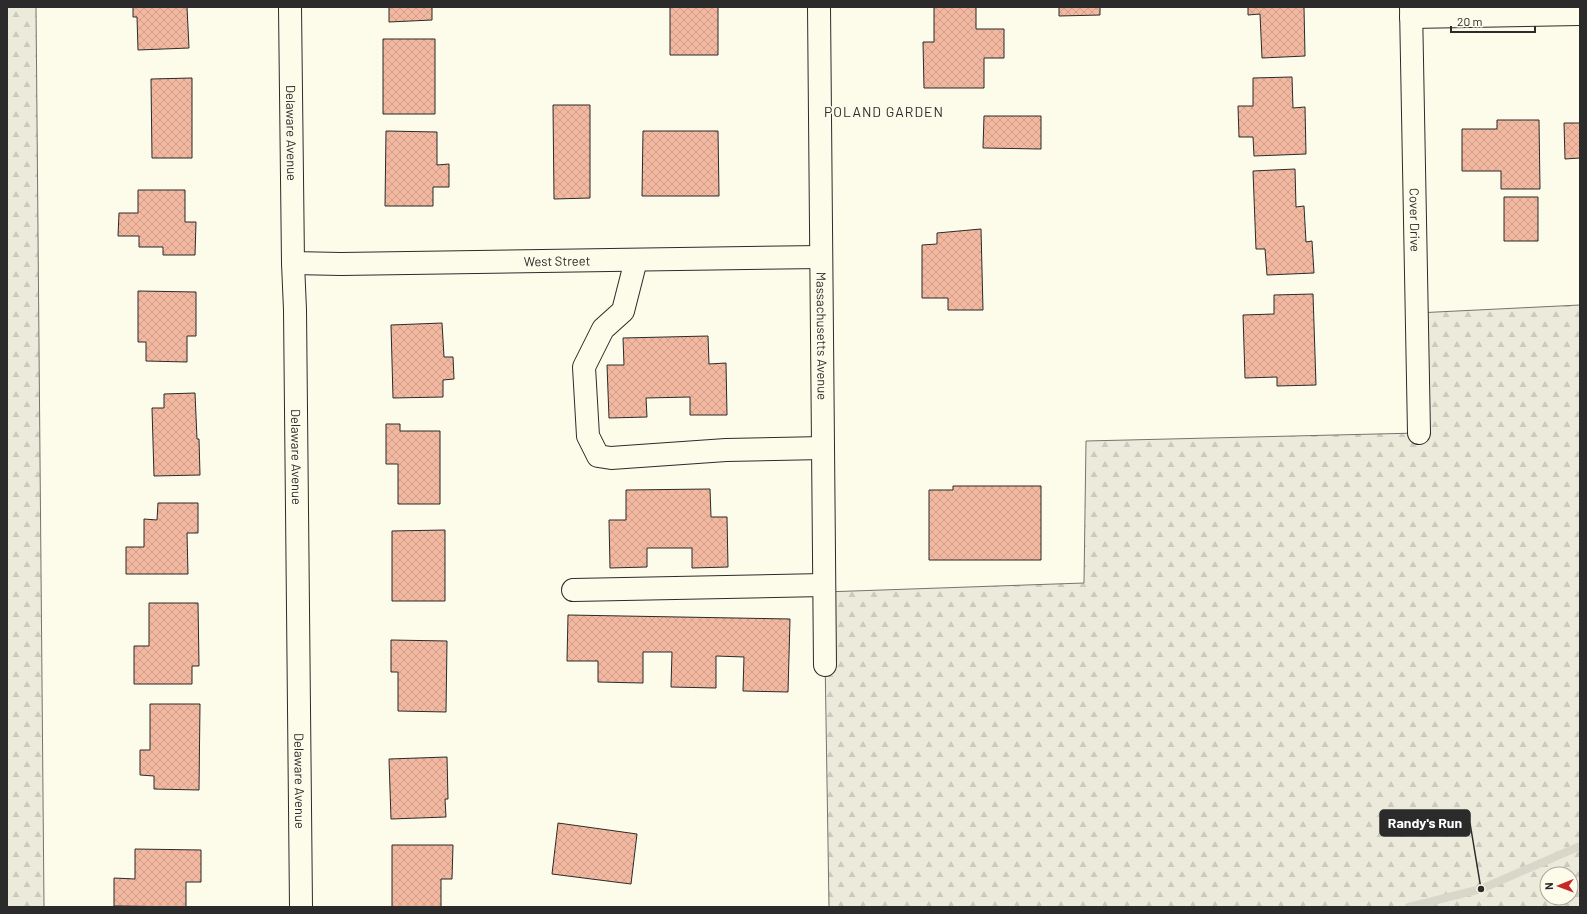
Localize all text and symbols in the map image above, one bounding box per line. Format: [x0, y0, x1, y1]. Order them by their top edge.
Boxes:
scale bar [1451, 8, 1535, 34]
text: 20 m [1457, 14, 1483, 28]
street label: Delaware Avenue [283, 85, 300, 181]
district label: POLAND GARDEN [824, 103, 944, 120]
street label: Cover Drive [1406, 188, 1424, 252]
street label: West Street [524, 252, 590, 269]
street label: Massachusetts Avenue [813, 272, 831, 400]
street label: Delaware Avenue [288, 409, 305, 505]
street label: Delaware Avenue [291, 733, 308, 829]
callout: Randy's Run [1380, 810, 1470, 836]
text: Randy's Run [1388, 814, 1462, 831]
north arrow [1539, 866, 1579, 906]
text: N [1542, 882, 1555, 890]

